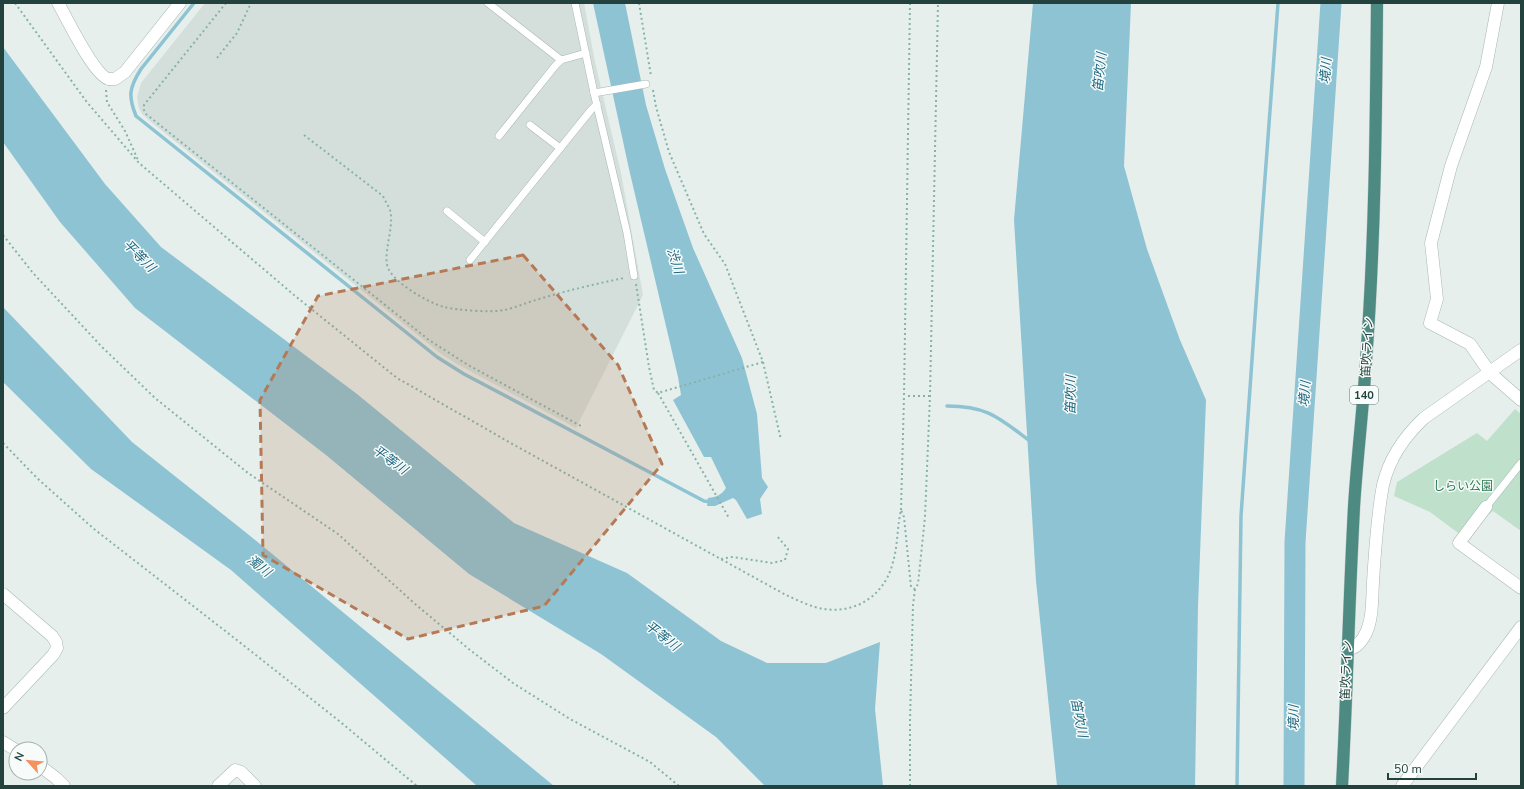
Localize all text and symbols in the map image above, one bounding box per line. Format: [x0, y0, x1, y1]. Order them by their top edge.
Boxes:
water label: 笛吹川 [1089, 50, 1111, 92]
water label: 境川 [1316, 55, 1336, 85]
water label: 平等川 [119, 236, 161, 278]
water label: 渋川 [662, 246, 688, 278]
street label: 笛吹ライン [1357, 317, 1377, 377]
water label: 笛吹川 [1062, 373, 1080, 415]
water label: 境川 [1295, 378, 1315, 408]
road number: 140 [1350, 386, 1378, 404]
water label: 平等川 [369, 441, 413, 480]
park label: しらい公園 [1433, 478, 1493, 494]
water label: 濁川 [243, 551, 276, 582]
water label: 平等川 [641, 617, 684, 656]
street label: 笛吹ライン [1337, 640, 1355, 700]
water label: 笛吹川 [1066, 697, 1092, 741]
water label: 境川 [1285, 703, 1303, 731]
north arrow [8, 741, 48, 781]
text: N [11, 750, 28, 764]
scale bar [1388, 755, 1476, 781]
text: 50 m [1394, 761, 1422, 777]

